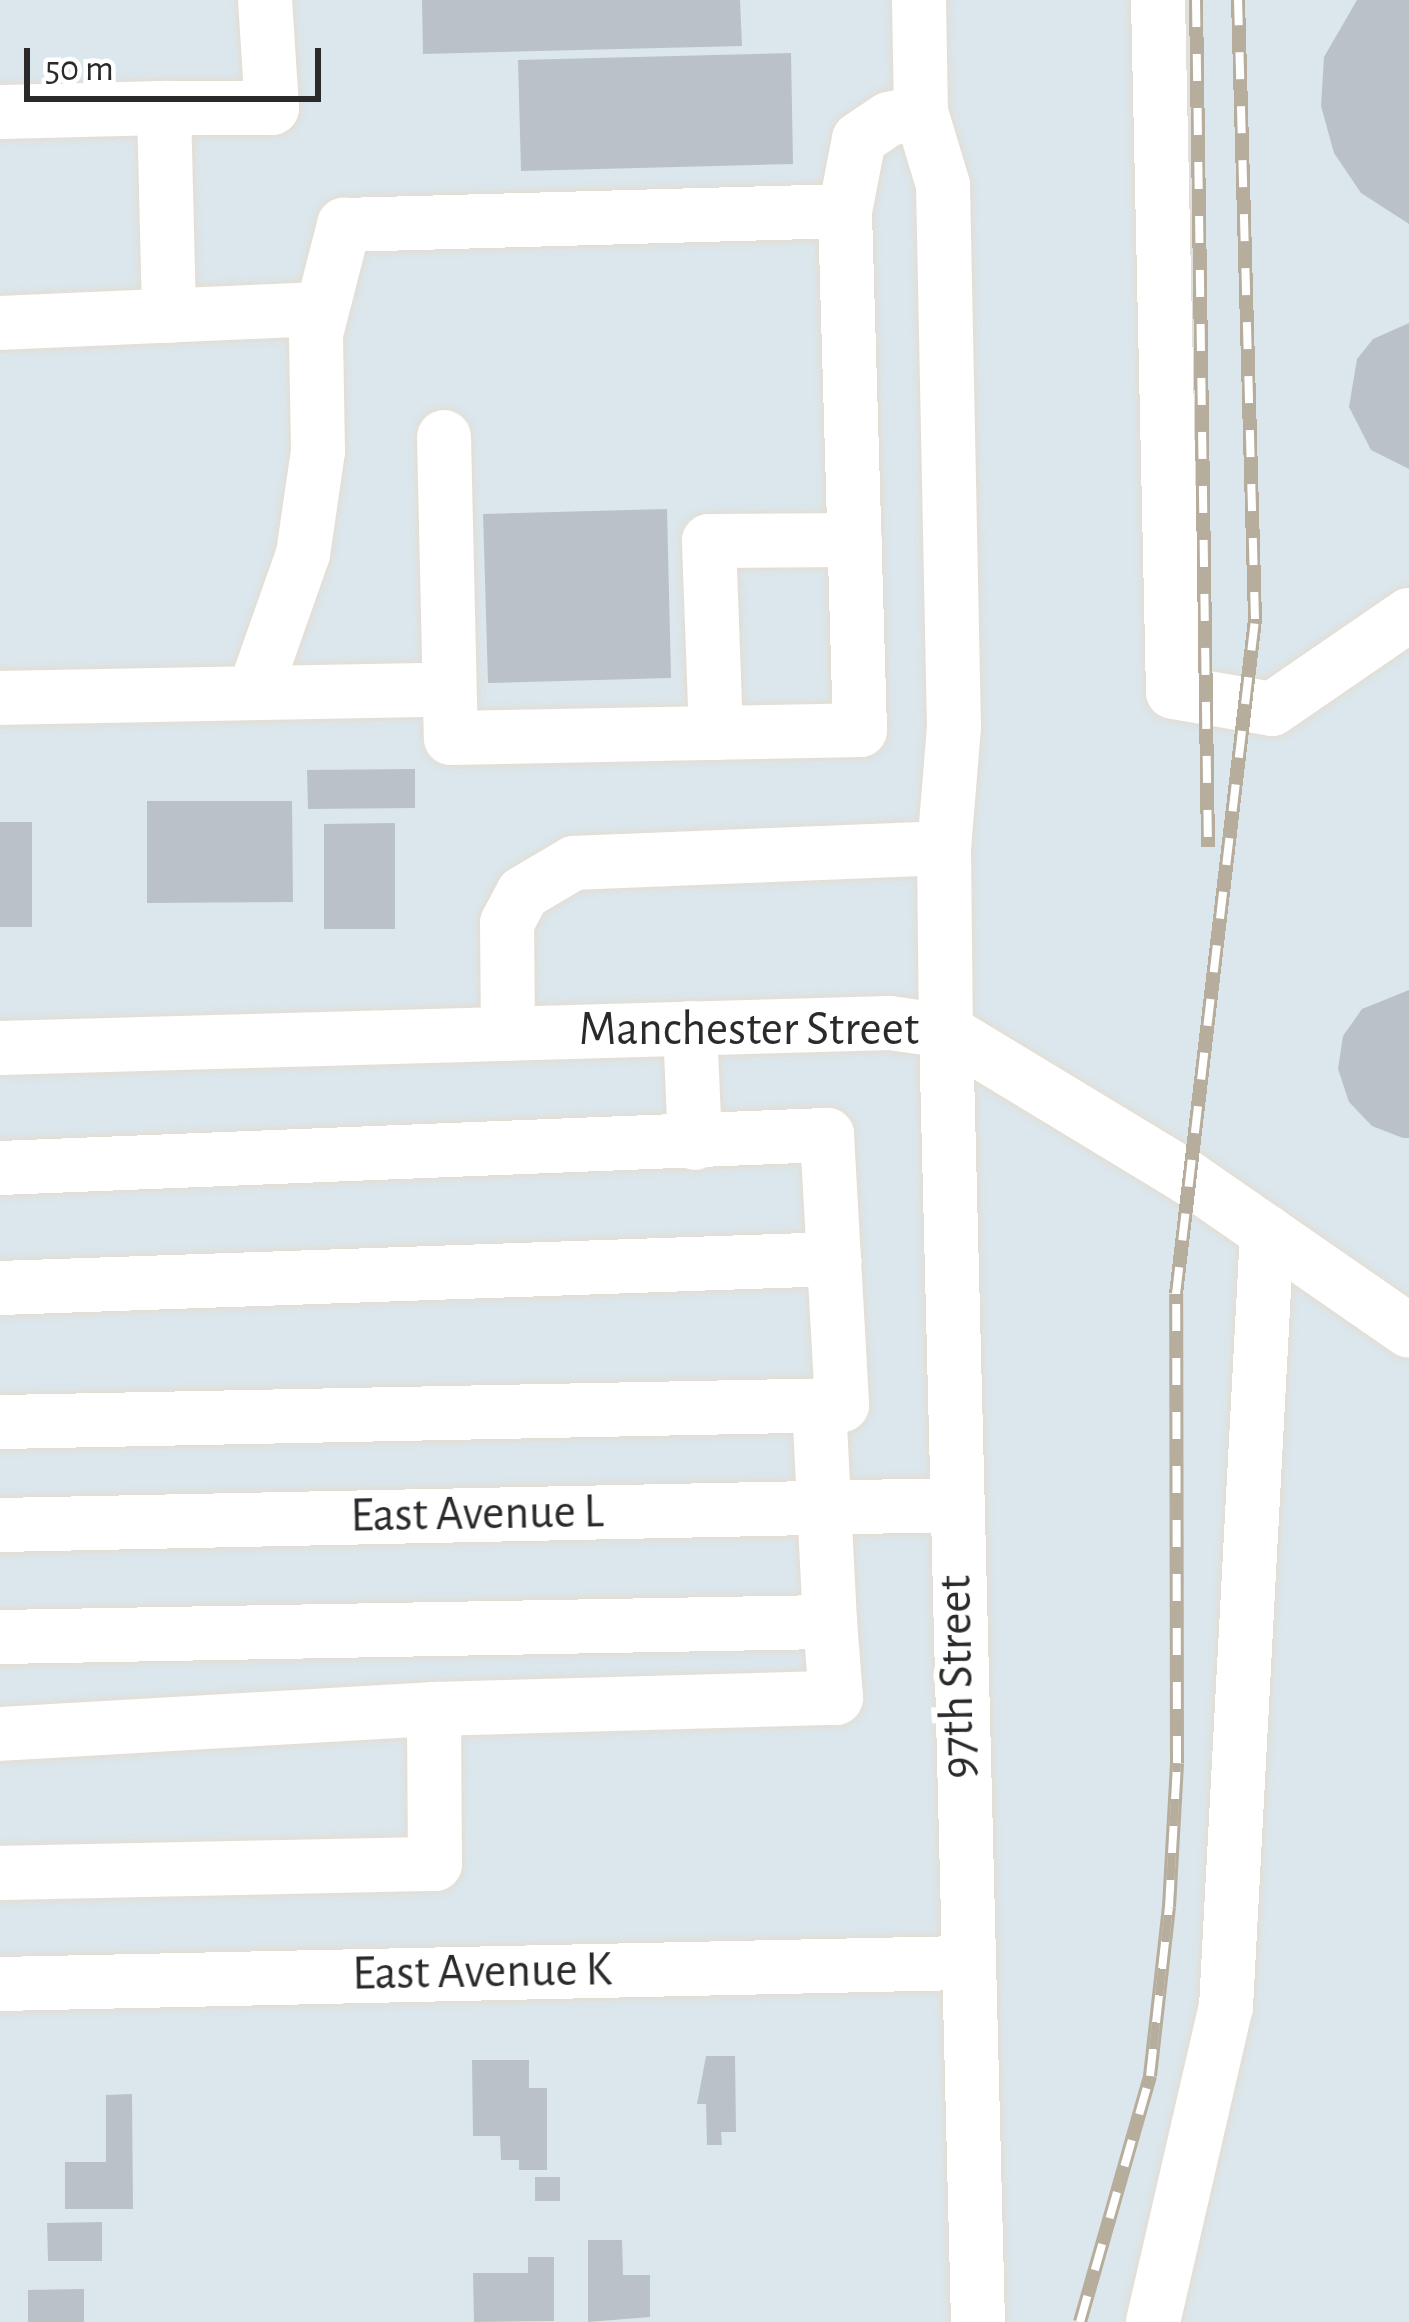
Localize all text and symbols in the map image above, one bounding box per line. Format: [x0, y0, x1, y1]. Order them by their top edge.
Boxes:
scale bar [30, 24, 327, 98]
text: 50 m [45, 51, 114, 87]
street label: Manchester Street [579, 1002, 919, 1060]
street label: East Avenue L [350, 1484, 604, 1546]
street label: 97th Street [927, 1575, 989, 1779]
street label: East Avenue K [352, 1942, 612, 2004]

